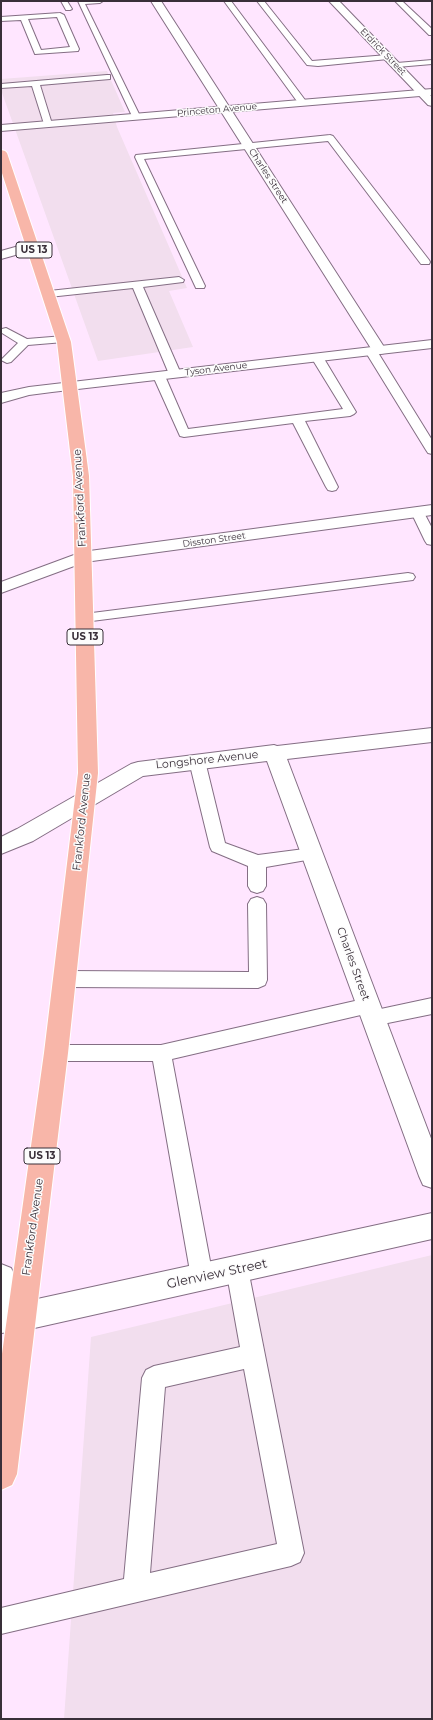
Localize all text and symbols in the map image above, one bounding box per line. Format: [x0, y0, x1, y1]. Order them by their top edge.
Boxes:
street label: Erdrick Street [358, 26, 408, 78]
street label: Princeton Avenue [177, 101, 257, 119]
street label: Charles Street [246, 147, 290, 205]
road number: US 13 [16, 242, 52, 258]
street label: Tyson Avenue [184, 360, 248, 378]
street label: Frankford Avenue [71, 449, 89, 547]
street label: Disston Street [182, 530, 246, 550]
road number: US 13 [67, 629, 103, 645]
street label: Longshore Avenue [155, 748, 259, 772]
street label: Frankford Avenue [70, 773, 94, 871]
street label: Charles Street [334, 925, 372, 1003]
road number: US 13 [24, 1148, 60, 1164]
street label: Frankford Avenue [20, 1178, 46, 1276]
street label: Glenview Street [165, 1256, 269, 1292]

